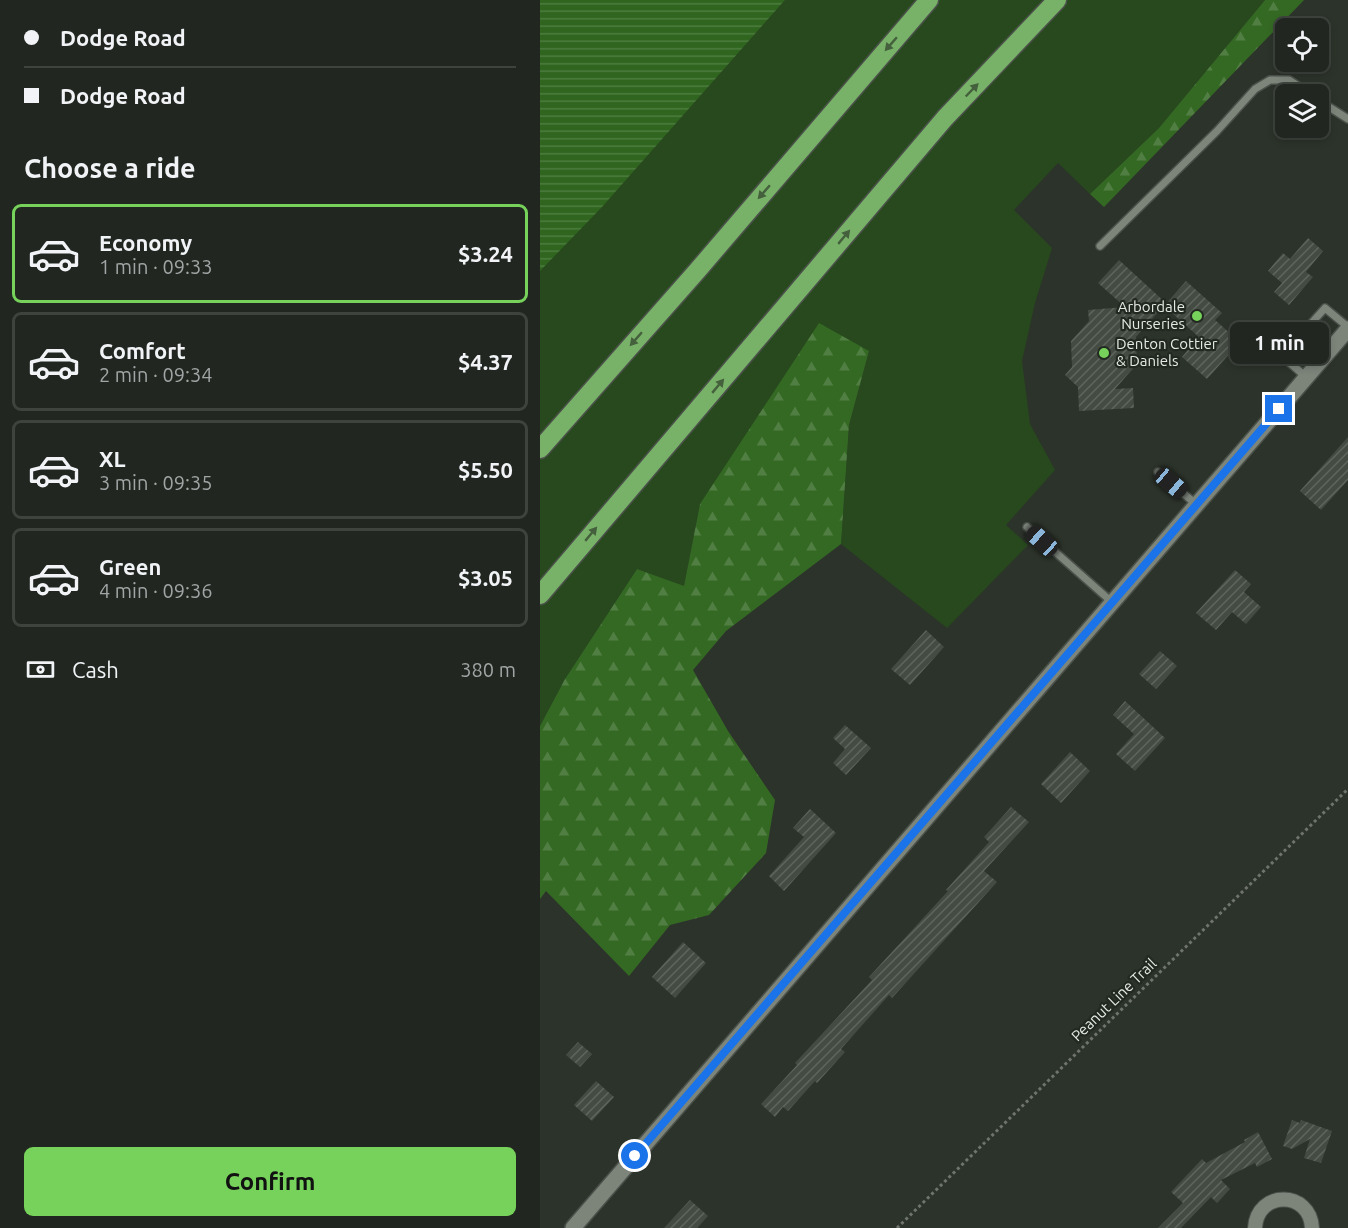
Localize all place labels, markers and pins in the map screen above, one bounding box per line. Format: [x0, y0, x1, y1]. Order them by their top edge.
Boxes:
place label: Arbordale Nurseries [1118, 298, 1185, 332]
marker: Arbordale Nurseries [1190, 309, 1204, 323]
place label: Denton Cottier & Daniels [1116, 335, 1218, 369]
marker: Denton Cottier & Daniels [1097, 346, 1111, 360]

